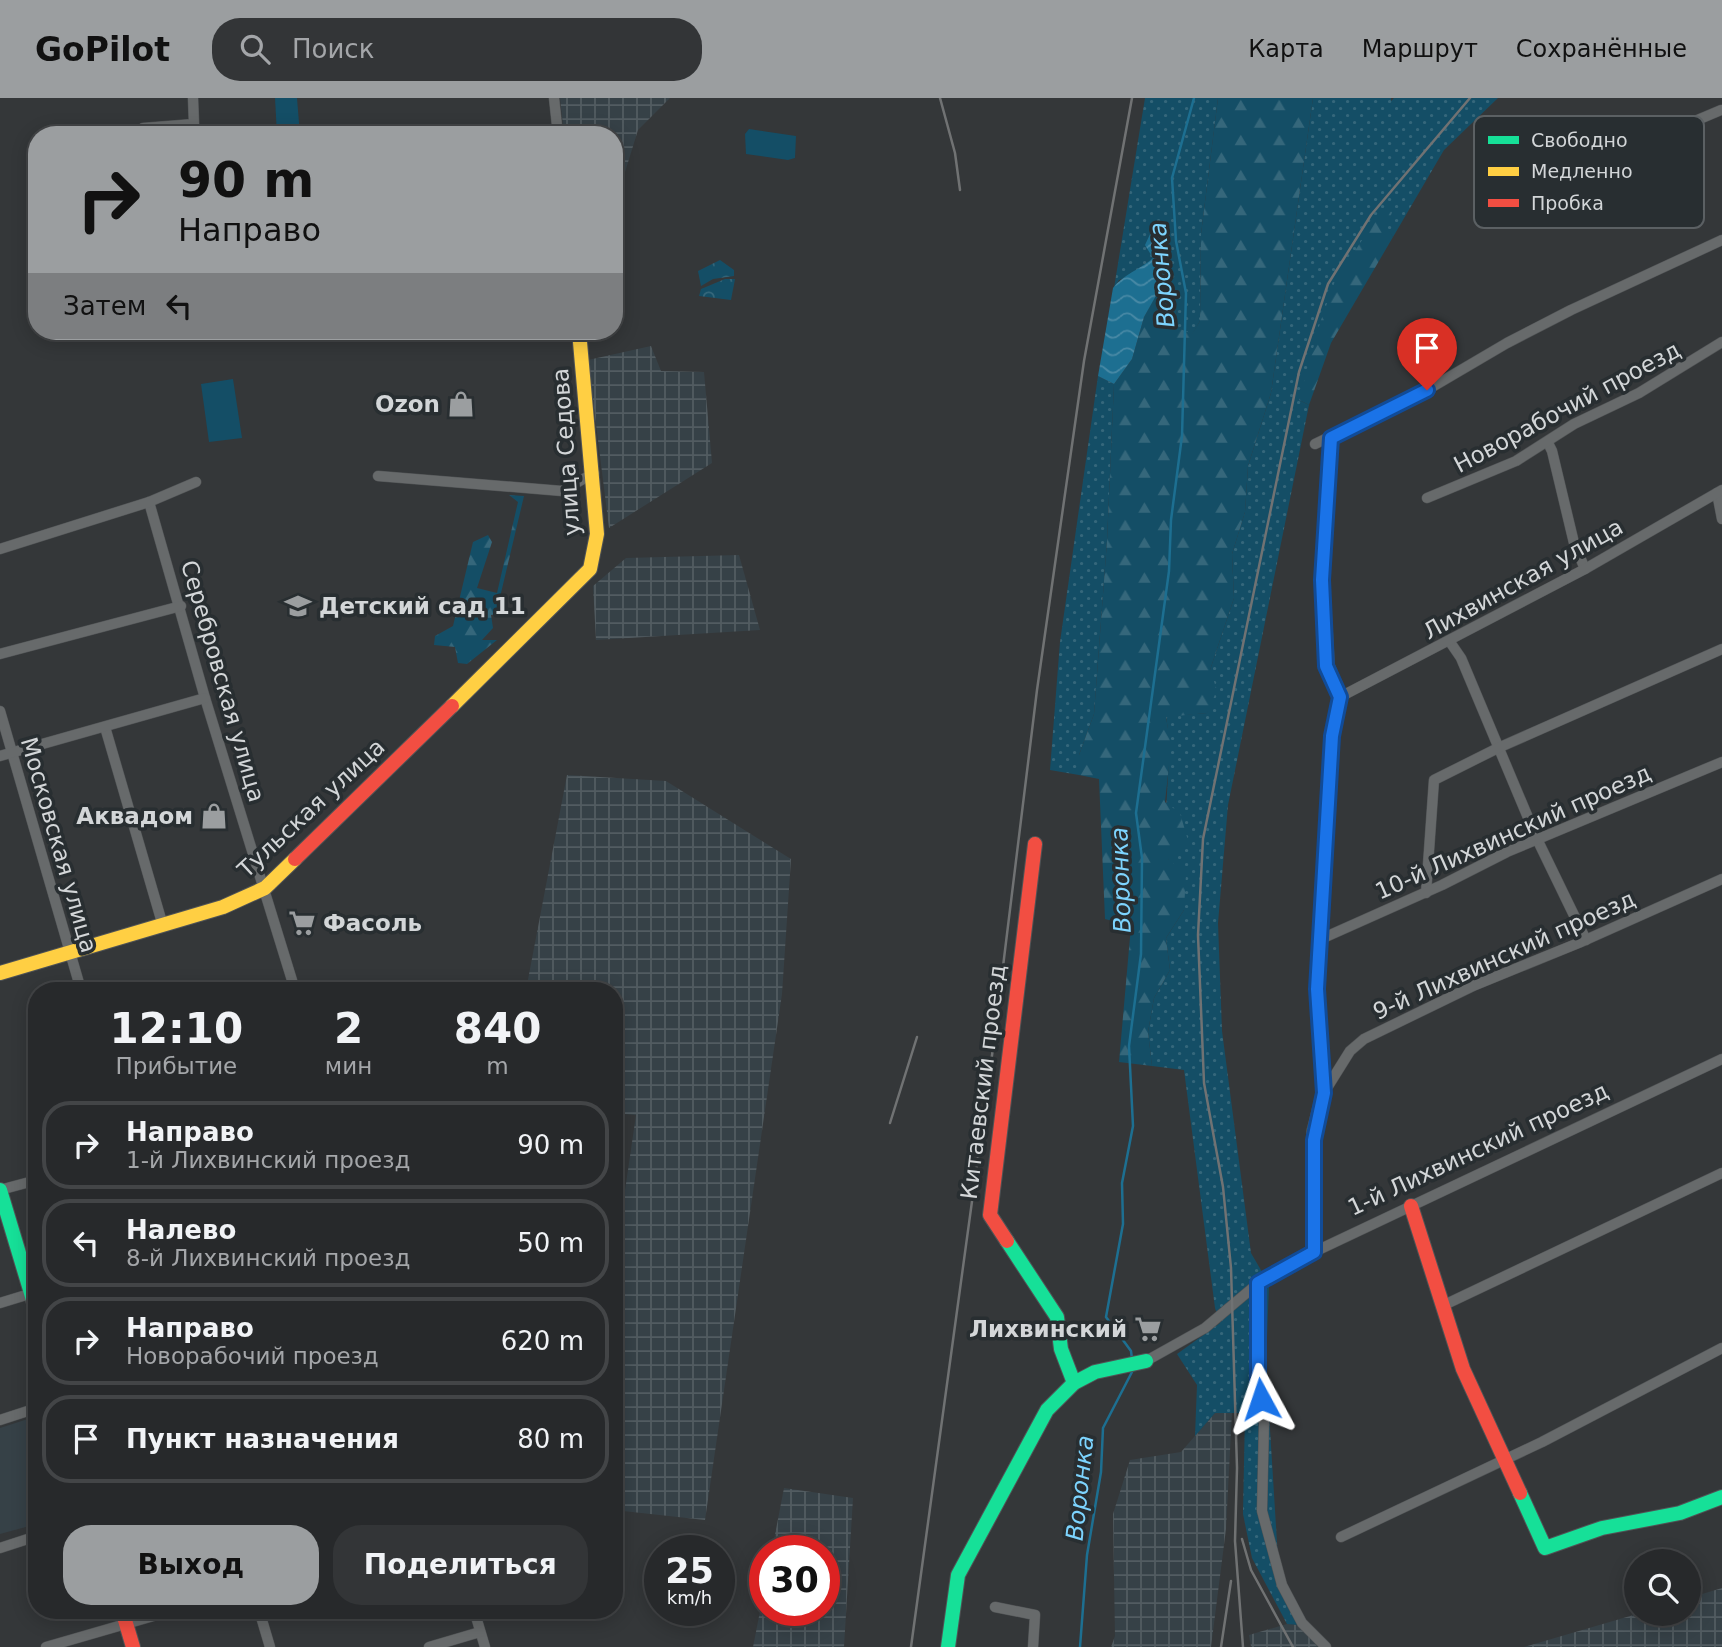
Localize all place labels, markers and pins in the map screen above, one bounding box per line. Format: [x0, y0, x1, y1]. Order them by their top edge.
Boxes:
pin [1397, 318, 1457, 390]
shop icon: Ozon [446, 389, 476, 419]
place label: Ozon [375, 391, 440, 417]
school or university icon: Детский сад 11 [283, 591, 313, 621]
place label: Детский сад 11 [319, 593, 526, 619]
shop icon: Аквадом [199, 801, 229, 831]
place label: Аквадом [76, 803, 193, 829]
supermarket icon: Фасоль [287, 908, 317, 938]
place label: Фасоль [323, 910, 422, 936]
supermarket icon: Лихвинский [1133, 1314, 1163, 1344]
place label: Лихвинский [969, 1316, 1127, 1342]

